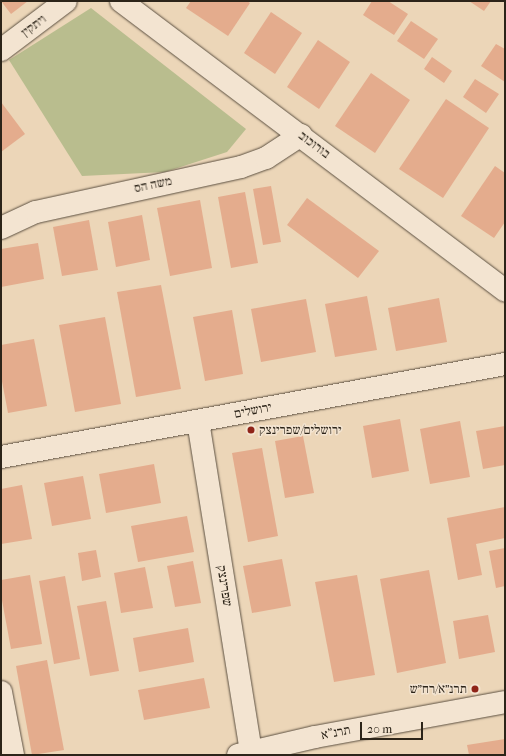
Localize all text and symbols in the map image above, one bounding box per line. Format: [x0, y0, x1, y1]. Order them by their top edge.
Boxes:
street label: ויתקין [18, 12, 50, 40]
street label: בורוכוב [295, 128, 333, 162]
street label: משה הס [133, 173, 173, 197]
street label: ירושלים [233, 400, 273, 422]
place label: ירושלים/שפרינצק [259, 422, 341, 438]
marker: ירושלים/שפרינצק [246, 425, 256, 435]
street label: שפרינצק [213, 564, 235, 608]
place label: תרנ״א/רח״ש [410, 681, 467, 697]
marker: תרנ״א/רח״ש [470, 684, 480, 694]
scale bar [362, 714, 425, 740]
street label: תרנ"א [320, 722, 352, 744]
text: 20 m [367, 722, 392, 736]

